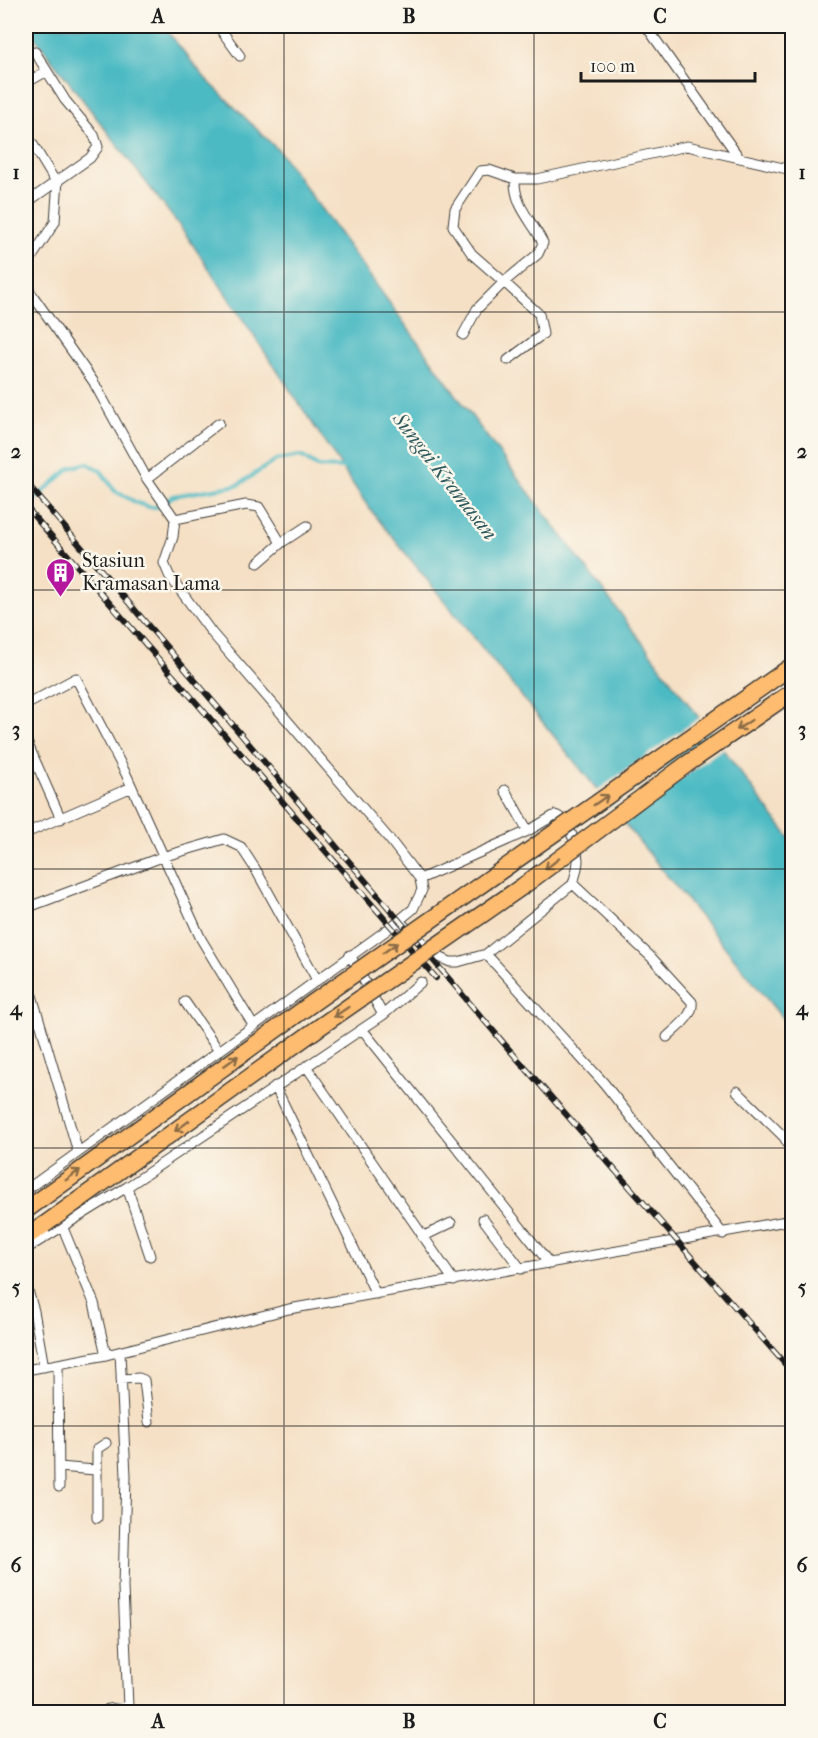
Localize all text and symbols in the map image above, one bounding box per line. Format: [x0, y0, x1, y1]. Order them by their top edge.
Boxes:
text: A [150, 5, 166, 28]
text: B [402, 5, 416, 28]
text: C [653, 5, 667, 28]
scale bar [581, 45, 755, 83]
text: 100 m [590, 56, 635, 77]
text: 1 [12, 161, 20, 184]
text: 1 [798, 161, 806, 184]
water label: Sungai Kramasan [387, 407, 502, 545]
text: 2 [11, 440, 21, 463]
text: 2 [797, 440, 807, 463]
place label: Stasiun Kramasan Lama [82, 549, 221, 595]
building icon: Stasiun Kramasan Lama [45, 556, 77, 598]
text: 3 [12, 718, 20, 741]
text: 3 [798, 718, 806, 741]
one-way arrow [736, 719, 753, 731]
one-way arrow [592, 793, 608, 806]
one-way arrow [544, 857, 560, 870]
one-way arrow [381, 942, 398, 954]
text: 4 [9, 997, 23, 1021]
text: 4 [795, 997, 809, 1021]
one-way arrow [333, 1006, 350, 1018]
one-way arrow [223, 1055, 239, 1067]
one-way arrow [175, 1119, 191, 1132]
one-way arrow [64, 1169, 80, 1181]
text: 5 [12, 1276, 21, 1299]
text: 5 [798, 1276, 807, 1299]
text: 6 [11, 1554, 23, 1577]
text: 6 [797, 1554, 809, 1577]
text: A [150, 1710, 166, 1733]
text: B [402, 1710, 416, 1733]
text: C [653, 1710, 667, 1733]

